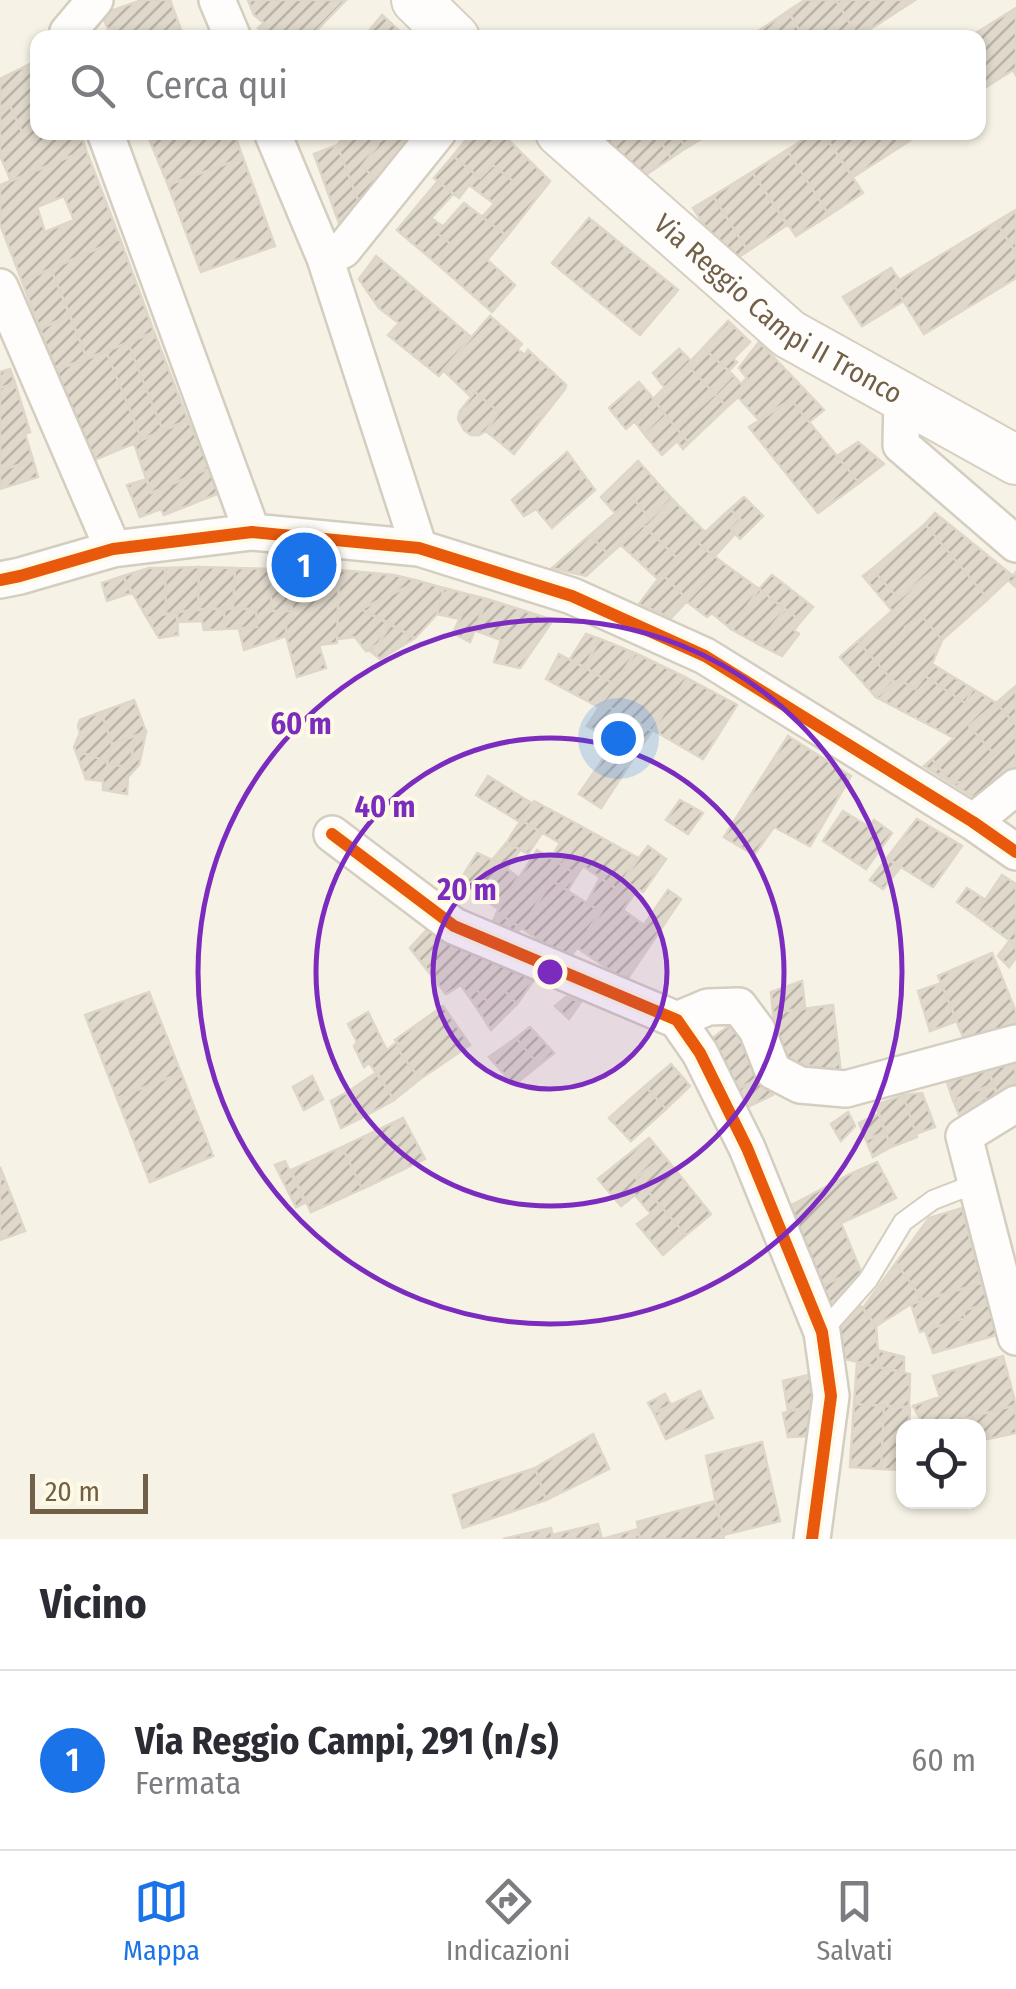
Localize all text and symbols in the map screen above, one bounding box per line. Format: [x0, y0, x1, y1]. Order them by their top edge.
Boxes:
search box [30, 30, 986, 140]
icon: search [65, 58, 120, 113]
text: Cerca qui [145, 62, 288, 108]
street label: Via Reggio Campi II Tronco [648, 207, 908, 410]
pin: 1 [272, 528, 336, 602]
text: 60 m [270, 706, 332, 742]
your location [593, 713, 644, 764]
text: 40 m [355, 789, 415, 825]
text: 20 m [436, 872, 497, 908]
centre of rings [532, 954, 568, 990]
map controls [896, 1419, 986, 1509]
button: locate [896, 1419, 986, 1509]
scale bar [30, 1469, 148, 1514]
text: 20 m [45, 1475, 100, 1508]
text: Vicino [40, 1579, 147, 1629]
text: Via Reggio Campi, 291 (n/s) [135, 1718, 558, 1764]
text: 1 [66, 1741, 79, 1779]
text: 60 m [911, 1741, 976, 1779]
text: Fermata [135, 1764, 241, 1802]
tab: Mappa [123, 1874, 200, 1967]
tab: Indicazioni [446, 1874, 570, 1967]
tab: Salvati [816, 1874, 893, 1967]

